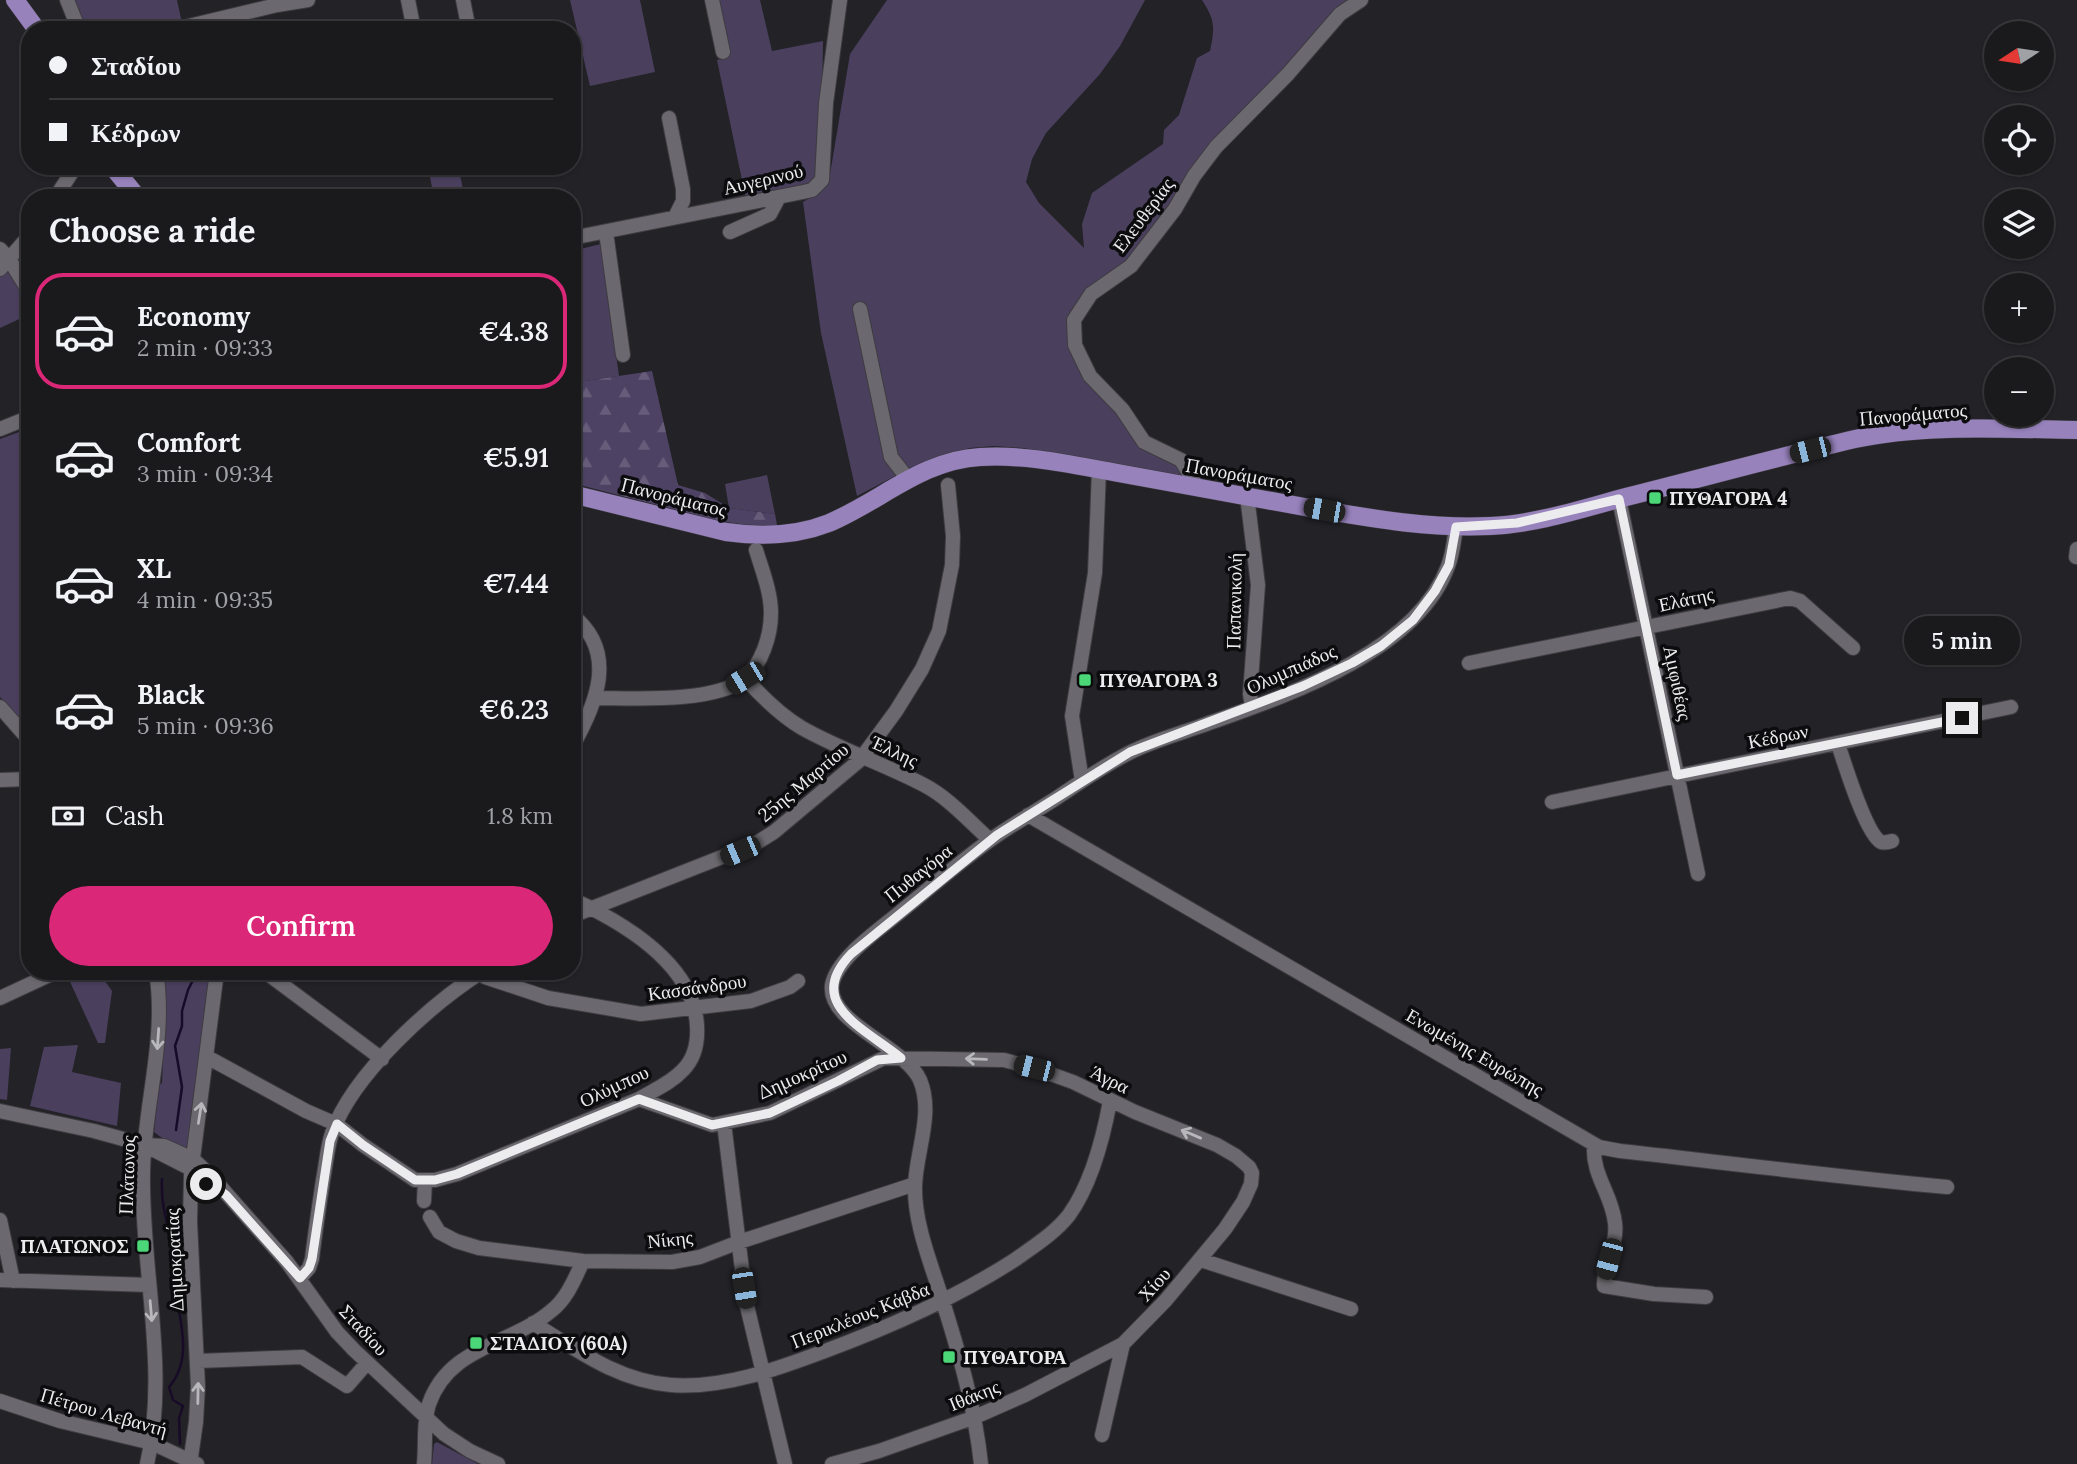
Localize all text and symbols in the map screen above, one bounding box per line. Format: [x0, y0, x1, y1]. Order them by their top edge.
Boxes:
north arrow [1984, 21, 2054, 91]
map controls [1984, 21, 2054, 427]
text: Σταδίου [91, 49, 181, 82]
button: locate [1984, 105, 2054, 175]
text: Κέδρων [91, 116, 180, 149]
street label: Αυγερινού [721, 158, 805, 200]
street label: Ελευθερίας [1107, 173, 1179, 257]
button: layers [1984, 189, 2054, 259]
text: Choose a ride [49, 210, 256, 251]
button: + [1984, 273, 2054, 343]
icon: car [53, 300, 116, 363]
text: Economy [137, 300, 250, 333]
text: €4.38 [479, 315, 549, 348]
text: 2 min · 09:33 [137, 333, 273, 362]
button: − [1984, 357, 2054, 427]
street label: Πανοράματος [1858, 397, 1968, 431]
icon: car [53, 426, 116, 489]
text: Comfort [137, 426, 241, 459]
car [1788, 435, 1833, 465]
text: €5.91 [483, 441, 549, 474]
street label: Πανοράματος [1184, 453, 1295, 495]
text: 3 min · 09:34 [137, 459, 273, 488]
street label: Πανοράματος [619, 472, 730, 522]
place label: ΠΥΘΑΓΟΡΑ 4 [1669, 486, 1788, 510]
marker: ΠΥΘΑΓΟΡΑ 4 [1647, 490, 1663, 506]
car [1302, 496, 1347, 524]
icon: car [53, 552, 116, 615]
text: XL [137, 552, 171, 585]
street label: Παπανικολή [1221, 552, 1247, 650]
text: €7.44 [483, 567, 549, 600]
street label: Ελάτης [1656, 581, 1716, 617]
text: 4 min · 09:35 [137, 585, 273, 614]
callout: 5 min [1904, 616, 2020, 666]
text: 5 min [1931, 626, 1993, 655]
street label: Ολυμπιάδος [1242, 638, 1340, 699]
street label: Αμφιθέας [1658, 643, 1698, 723]
car [722, 658, 769, 698]
place label: ΠΥΘΑΓΟΡΑ 3 [1099, 668, 1218, 692]
marker: ΠΥΘΑΓΟΡΑ 3 [1077, 672, 1093, 688]
icon: car [53, 678, 116, 741]
text: Black [137, 678, 205, 711]
text: €6.23 [479, 693, 549, 726]
route end [1946, 702, 1978, 734]
text: 5 min · 09:36 [137, 711, 274, 740]
street label: Κέδρων [1746, 718, 1811, 754]
street label: Έλλης [867, 729, 923, 772]
street label: 25ης Μαρτίου [753, 737, 853, 827]
icon: cash [49, 797, 87, 835]
text: Cash [105, 799, 164, 832]
text: 1.8 km [487, 801, 553, 830]
car [717, 833, 764, 869]
street label: Πυθαγόρα [879, 838, 957, 908]
button: Confirm [49, 886, 553, 966]
street label: Κασσάνδρου [646, 968, 748, 1006]
street label: Ενωμένης Ευρώπης [1402, 1003, 1548, 1101]
one-way arrow [151, 1027, 164, 1050]
street label: Δημοκρίτου [754, 1044, 850, 1104]
one-way arrow [965, 1052, 988, 1065]
car [1012, 1053, 1057, 1083]
street label: Άγρα [1087, 1059, 1133, 1099]
street label: Ολύμπου [576, 1060, 652, 1112]
one-way arrow [194, 1102, 207, 1125]
one-way arrow [1181, 1127, 1202, 1140]
street label: Πλάτωνος [114, 1134, 140, 1215]
route start [190, 1168, 222, 1200]
street label: Δημοκρατίας [159, 1207, 189, 1312]
street label: Νίκης [646, 1225, 695, 1253]
place label: ΠΛΑΤΩΝΟΣ [20, 1234, 129, 1258]
car [1594, 1236, 1625, 1282]
marker: ΠΛΑΤΩΝΟΣ [135, 1238, 151, 1254]
street label: Χίου [1132, 1262, 1176, 1306]
car [731, 1266, 758, 1310]
street label: Περικλέους Κάβδα [787, 1276, 933, 1354]
one-way arrow [145, 1299, 158, 1322]
street label: Σταδίου [334, 1299, 394, 1361]
place label: ΣΤΑΔΙΟΥ (60A) [490, 1331, 628, 1356]
marker: ΣΤΑΔΙΟΥ (60A) [468, 1335, 484, 1351]
place label: ΠΥΘΑΓΟΡΑ [963, 1345, 1067, 1369]
marker: ΠΥΘΑΓΟΡΑ [941, 1349, 957, 1365]
street label: Ιθάκης [945, 1374, 1003, 1416]
street label: Πέτρου Λεβαντή [38, 1382, 170, 1442]
one-way arrow [191, 1382, 205, 1405]

